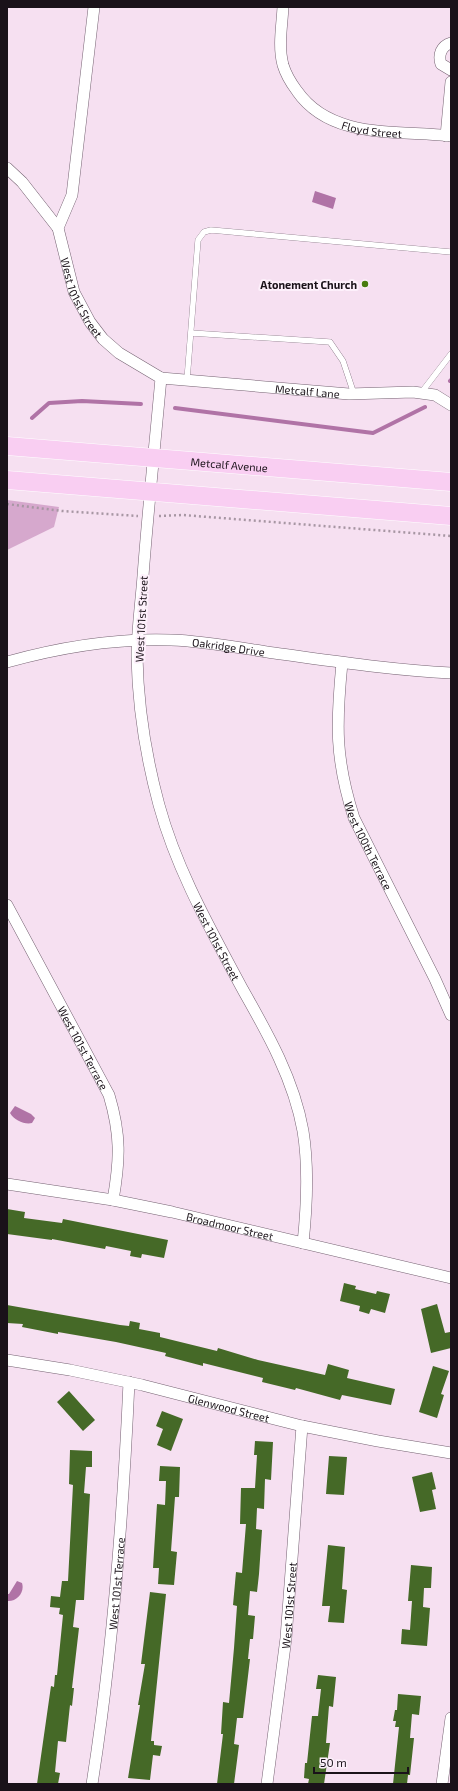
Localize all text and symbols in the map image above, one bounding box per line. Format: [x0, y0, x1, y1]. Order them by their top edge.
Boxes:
street label: Floyd Street [340, 118, 402, 139]
street label: West 101st Street [59, 256, 106, 340]
place label: Atonement Church [260, 278, 357, 291]
marker: Atonement Church [360, 279, 370, 289]
street label: Metcalf Lane [275, 381, 340, 400]
street label: Metcalf Avenue [190, 454, 269, 474]
street label: West 101st Street [132, 575, 150, 663]
street label: Oakridge Drive [192, 635, 266, 658]
street label: West 100th Terrace [343, 800, 395, 892]
street label: West 101st Street [191, 900, 243, 983]
street label: West 101st Terrace [56, 1004, 111, 1092]
street label: Broadmoor Street [185, 1209, 275, 1242]
street label: Glenwood Street [187, 1391, 271, 1424]
street label: West 101st Terrace [105, 1537, 126, 1630]
street label: West 101st Street [278, 1562, 298, 1649]
scale bar [314, 1749, 408, 1775]
text: 50 m [320, 1755, 347, 1769]

